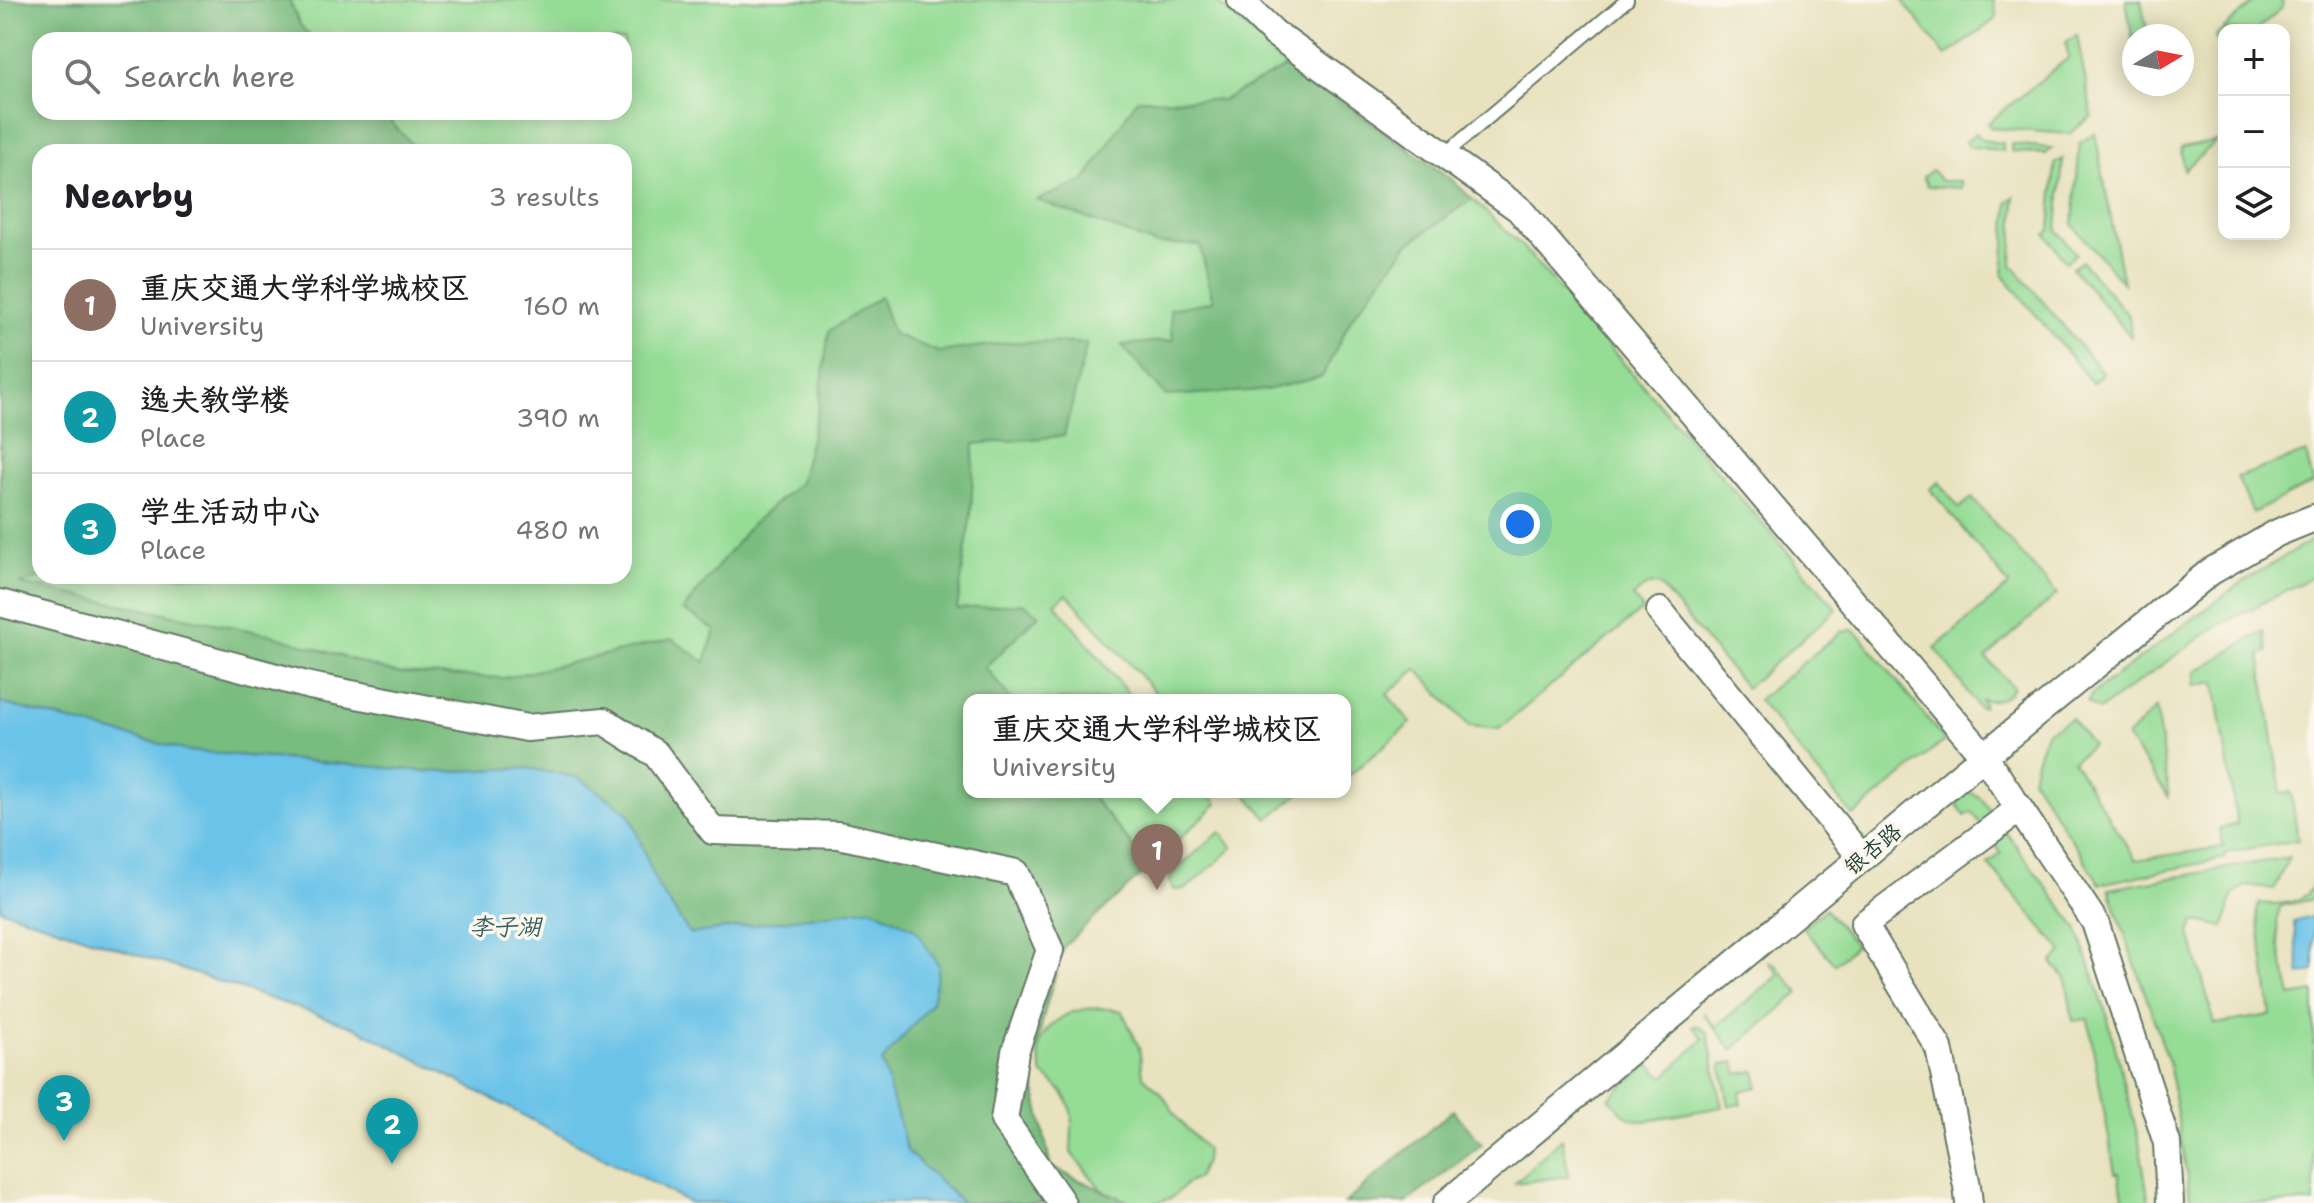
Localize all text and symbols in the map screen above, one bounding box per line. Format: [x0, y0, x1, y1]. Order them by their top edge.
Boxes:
north arrow [2122, 24, 2194, 96]
map controls [2218, 24, 2290, 240]
button: + [2218, 24, 2290, 96]
search box [32, 32, 632, 120]
icon: search [60, 54, 104, 98]
text: Search here [124, 56, 295, 97]
button: − [2218, 96, 2290, 168]
button: layers [2218, 168, 2290, 240]
text: Nearby [64, 173, 194, 219]
text: 3 results [488, 179, 600, 214]
text: 重庆交通大学科学城校区 [140, 267, 470, 308]
text: 1 [84, 288, 96, 323]
text: 160 m [523, 288, 600, 323]
text: University [140, 308, 264, 343]
text: 逸夫教学楼 [140, 379, 290, 420]
text: 2 [81, 400, 99, 435]
text: 390 m [516, 400, 600, 435]
text: Place [140, 420, 206, 455]
text: 学生活动中心 [140, 491, 320, 532]
your location [1500, 504, 1540, 544]
text: 3 [81, 512, 99, 547]
text: 480 m [515, 512, 600, 547]
text: Place [140, 532, 206, 567]
popup [963, 694, 1351, 798]
text: 重庆交通大学科学城校区 [992, 708, 1322, 749]
text: University [992, 749, 1116, 784]
street label: 银杏路 [1838, 817, 1908, 881]
pin: 1 [1131, 824, 1183, 890]
water label: 李子湖 [469, 911, 544, 943]
pin: 3 [38, 1075, 90, 1141]
pin: 2 [366, 1098, 418, 1164]

